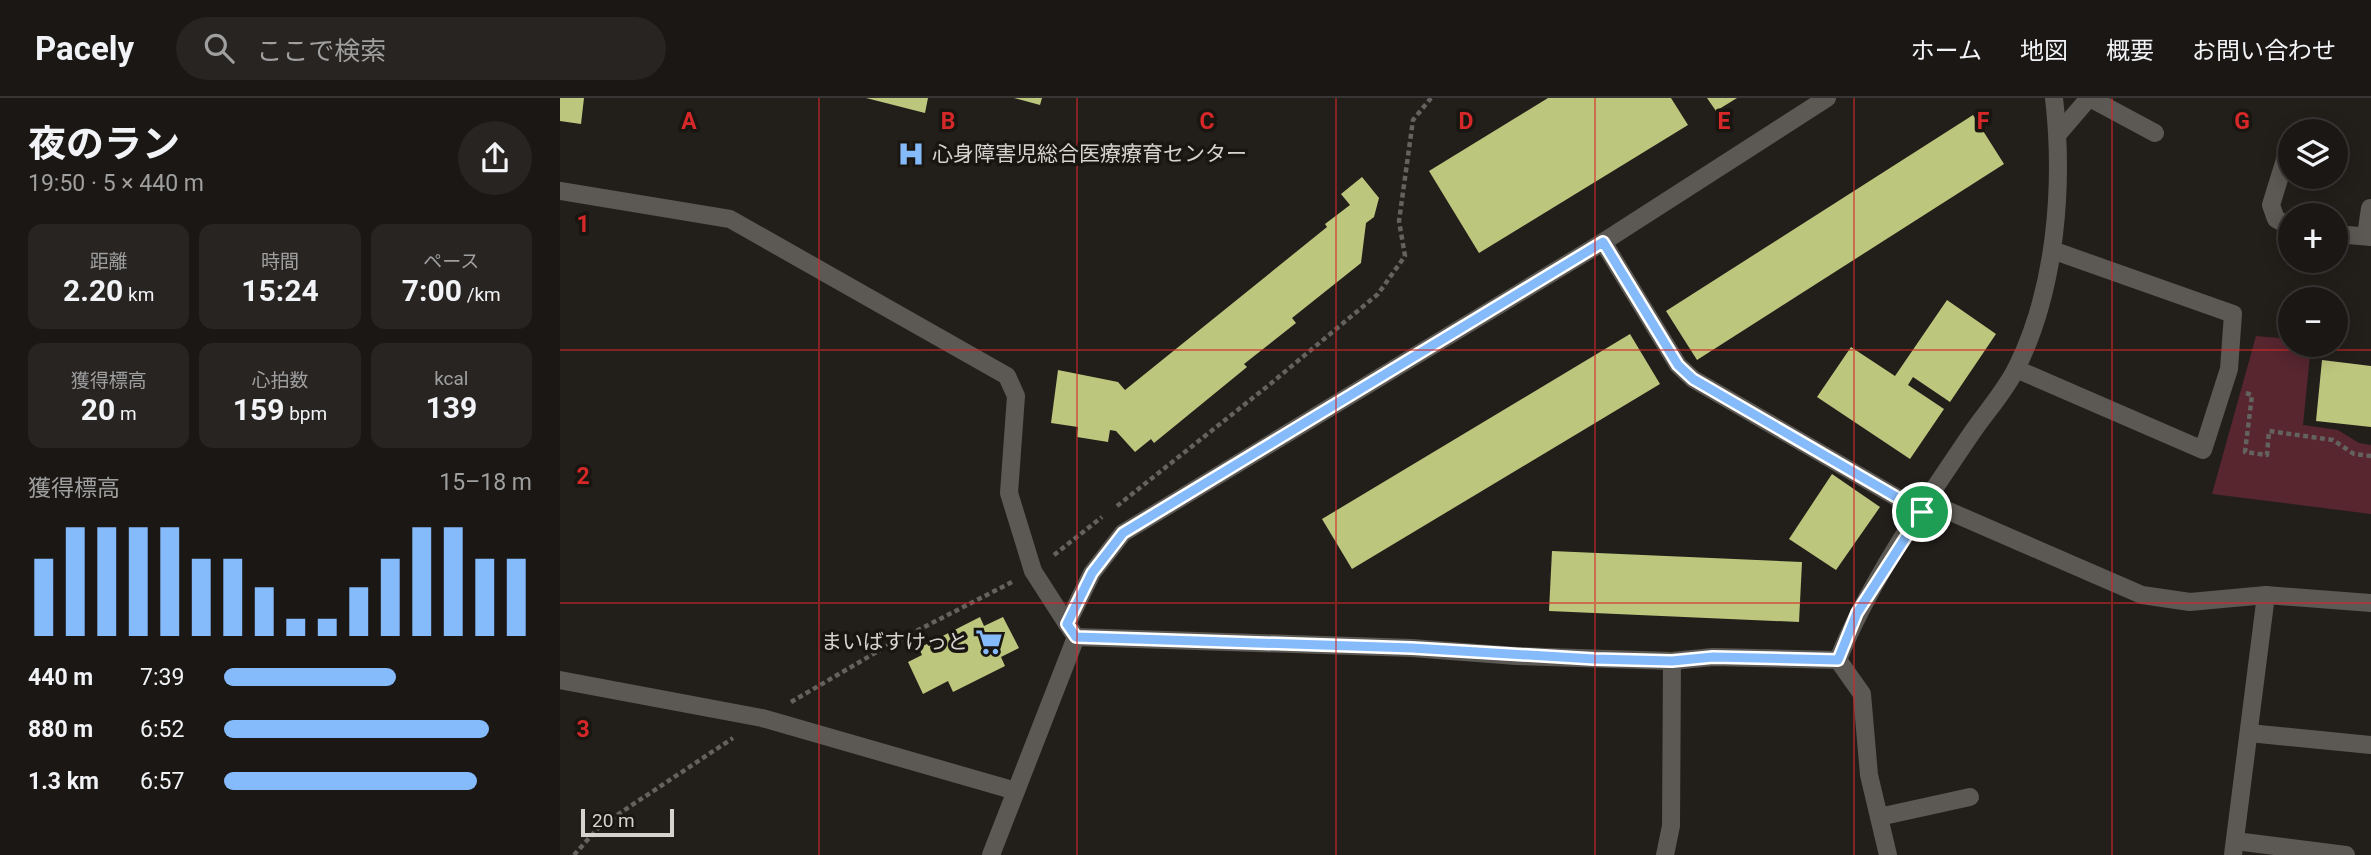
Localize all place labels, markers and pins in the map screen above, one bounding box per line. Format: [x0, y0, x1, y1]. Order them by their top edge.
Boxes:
hospital icon: 心身障害児総合医療療育センター [896, 139, 926, 169]
place label: 心身障害児総合医療療育センター [932, 142, 1247, 166]
pin [1892, 482, 1952, 542]
supermarket icon: まいばすけっと [974, 627, 1004, 657]
place label: まいばすけっと [821, 630, 968, 654]

